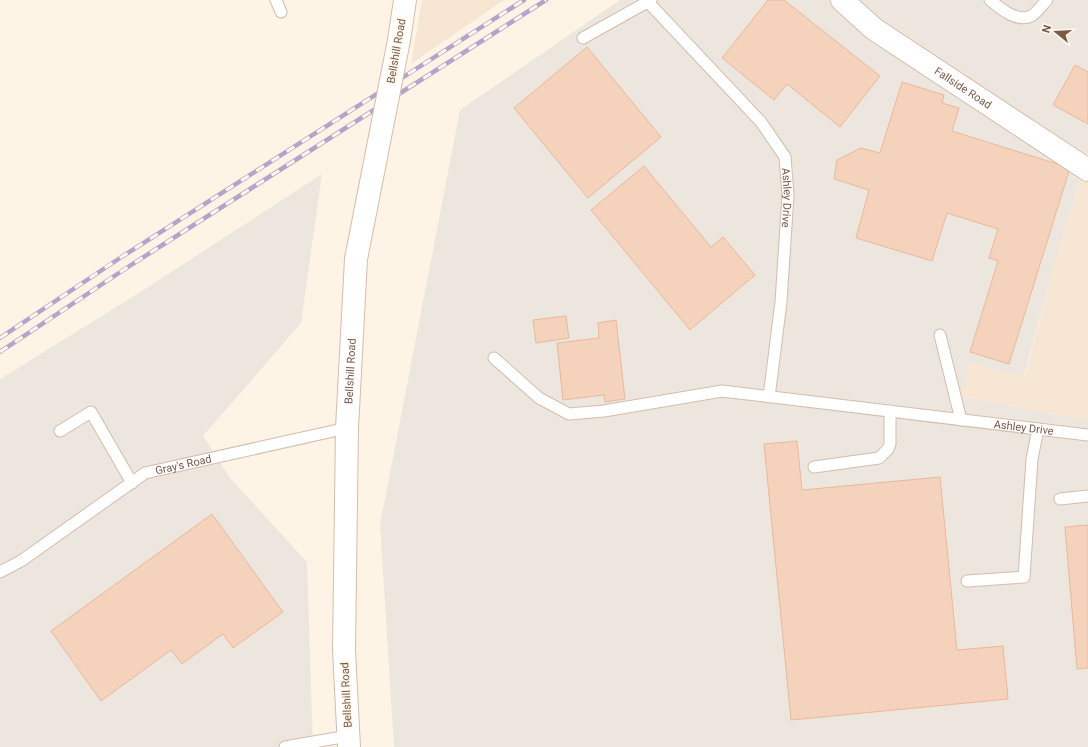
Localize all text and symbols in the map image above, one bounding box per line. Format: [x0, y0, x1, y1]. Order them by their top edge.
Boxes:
north arrow [1036, 12, 1076, 52]
street label: Bellshill Road [384, 18, 409, 85]
text: N [1040, 23, 1054, 35]
street label: Fallside Road [932, 65, 994, 112]
street label: Ashley Drive [779, 167, 794, 228]
street label: Bellshill Road [342, 338, 359, 405]
street label: Ashley Drive [993, 418, 1055, 438]
street label: Gray's Road [154, 452, 213, 478]
street label: Bellshill Road [338, 662, 355, 728]

